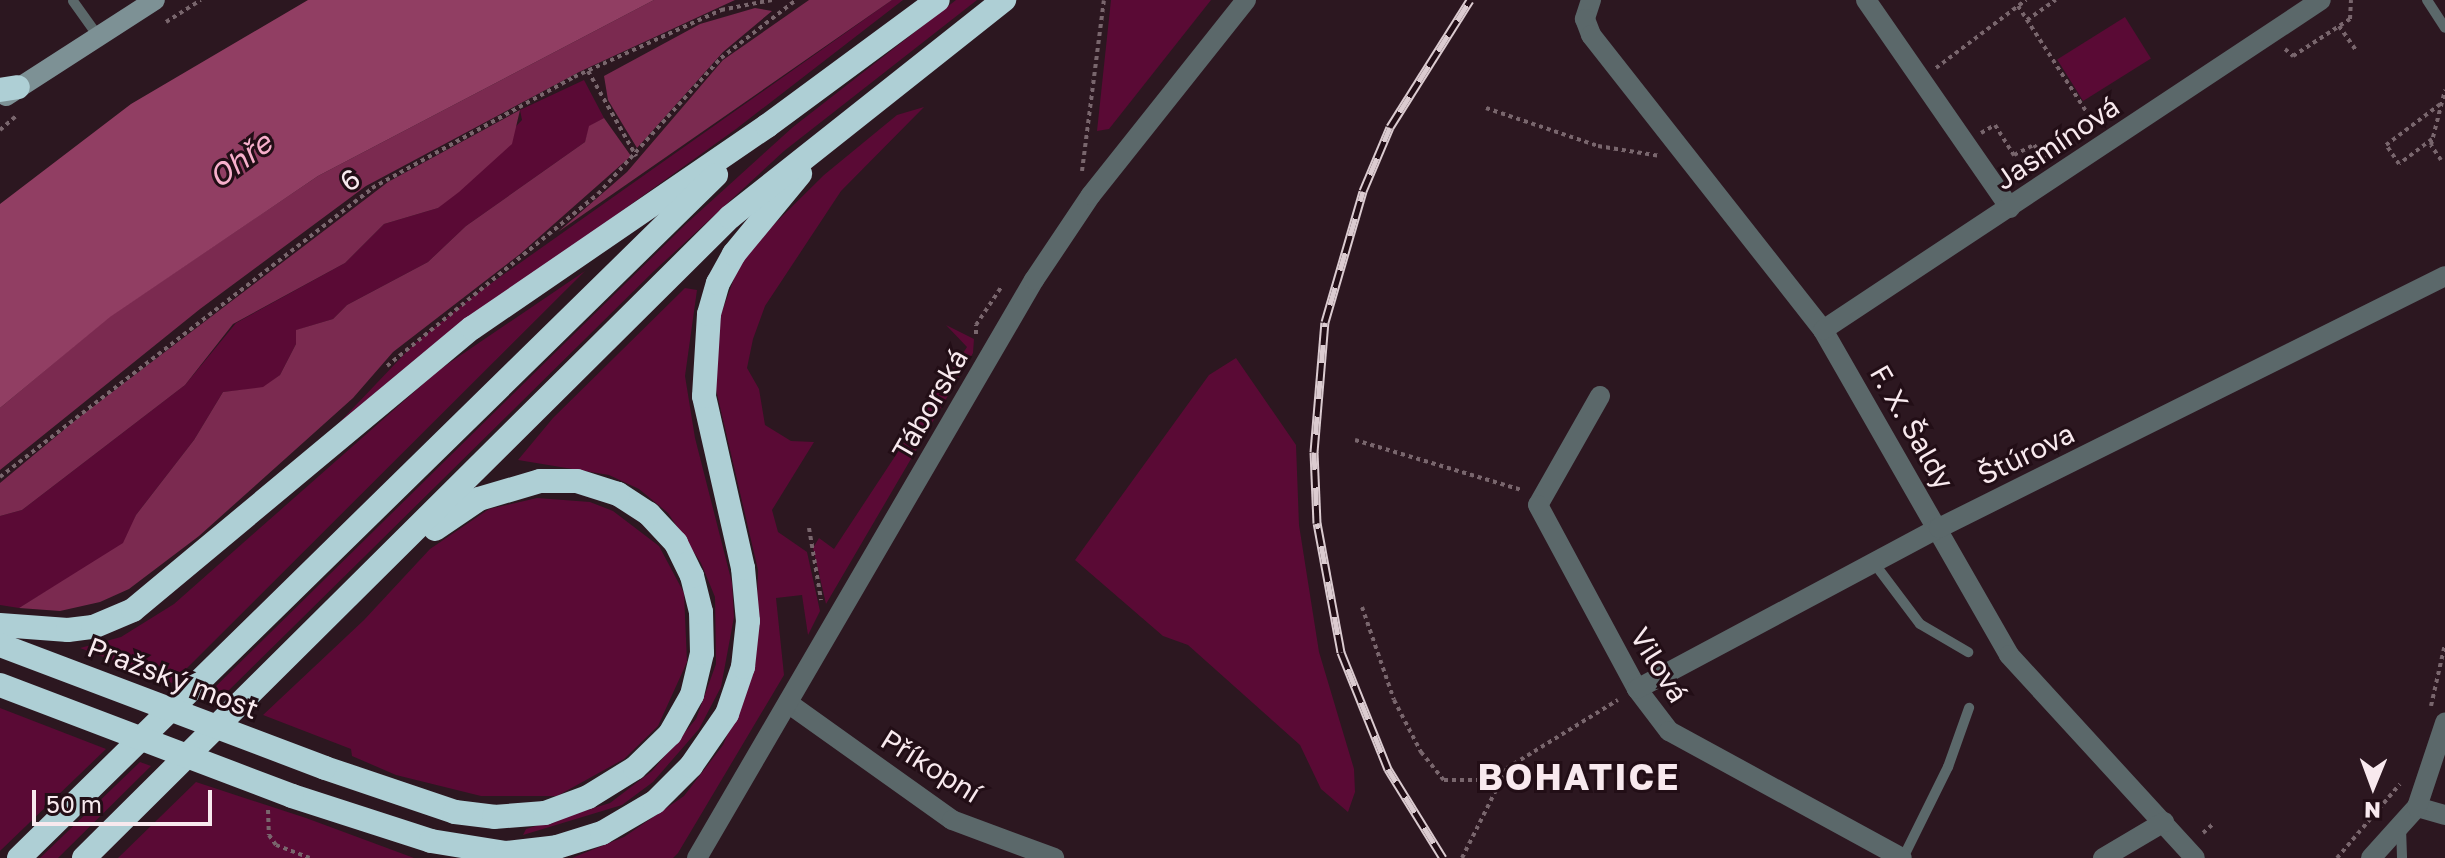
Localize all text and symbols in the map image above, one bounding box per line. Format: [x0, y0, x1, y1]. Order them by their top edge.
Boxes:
street label: Jasmínová [1988, 89, 2126, 197]
water label: Ohře [201, 125, 279, 195]
street label: 6 [333, 161, 367, 199]
street label: Táborská [885, 343, 975, 465]
street label: F. X. Šaldy [1863, 359, 1961, 495]
street label: Štúrova [1972, 416, 2080, 492]
street label: Vilová [1623, 621, 1695, 709]
street label: Pražský most [83, 630, 263, 726]
street label: Příkopní [875, 722, 987, 810]
north arrow [2333, 746, 2413, 826]
district label: BOHATICE [1478, 755, 1680, 799]
scale bar [36, 774, 216, 824]
text: 50 m [46, 789, 102, 818]
text: N [2364, 797, 2381, 824]

